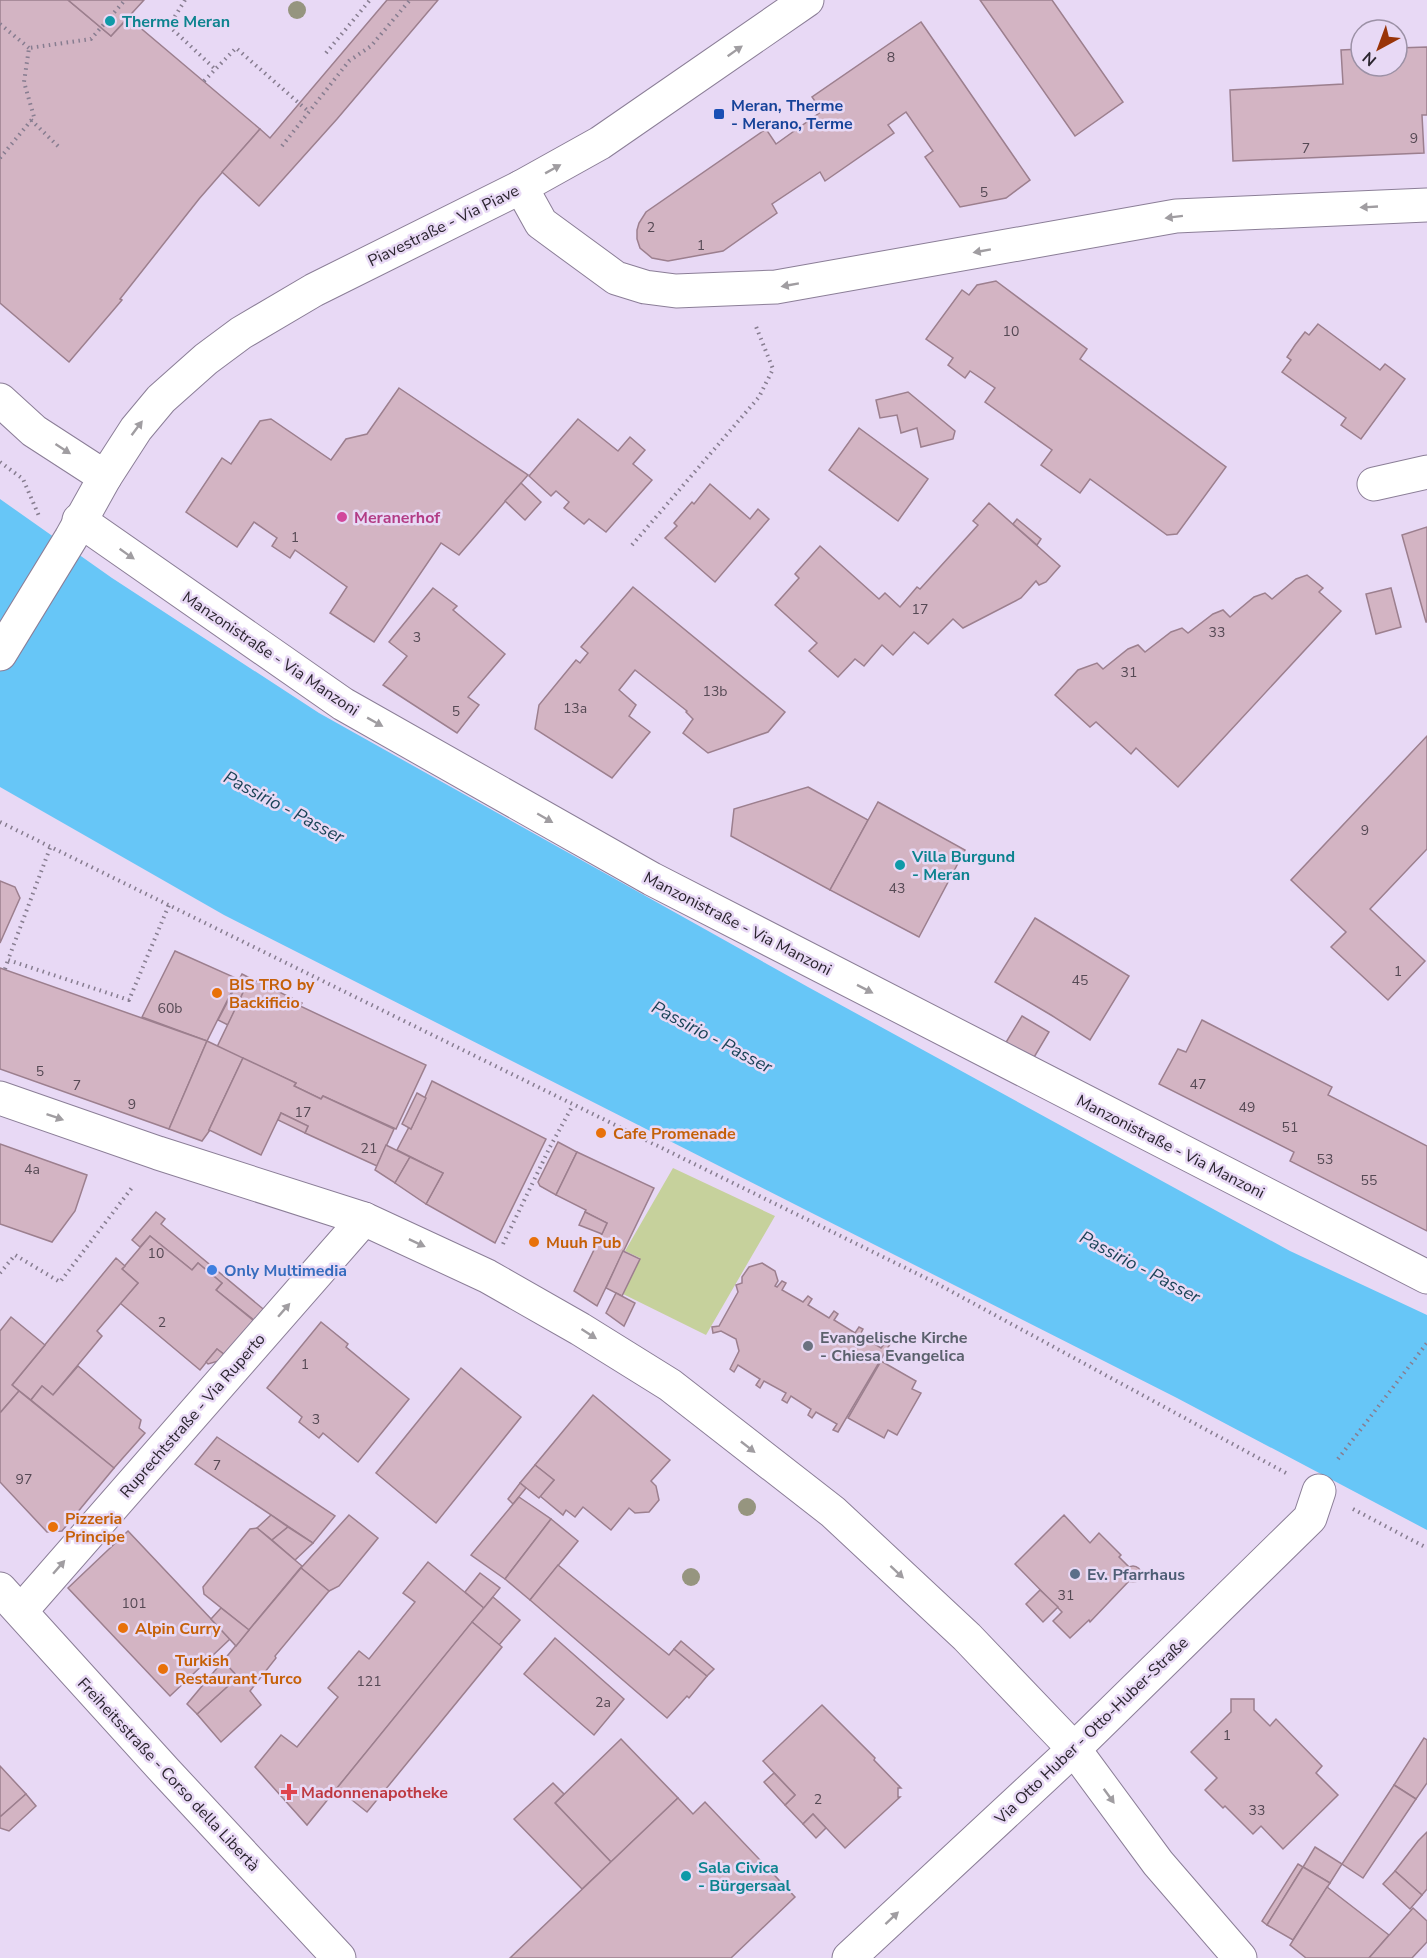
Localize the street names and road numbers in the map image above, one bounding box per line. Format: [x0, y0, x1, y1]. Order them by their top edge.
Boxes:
street label: Piavestraße - Via Piave [364, 180, 523, 272]
street label: Manzonistraße - Via Manzoni [178, 586, 363, 721]
street label: Manzonistraße - Via Manzoni [640, 867, 835, 981]
street label: Manzonistraße - Via Manzoni [1073, 1090, 1268, 1204]
street label: Ruprechtstraße - Via Ruperto [115, 1329, 270, 1503]
street label: Via Otto Huber - Otto-Huber-Straße [989, 1632, 1193, 1830]
street label: Freiheitsstraße - Corso della Libertà [72, 1673, 264, 1876]

